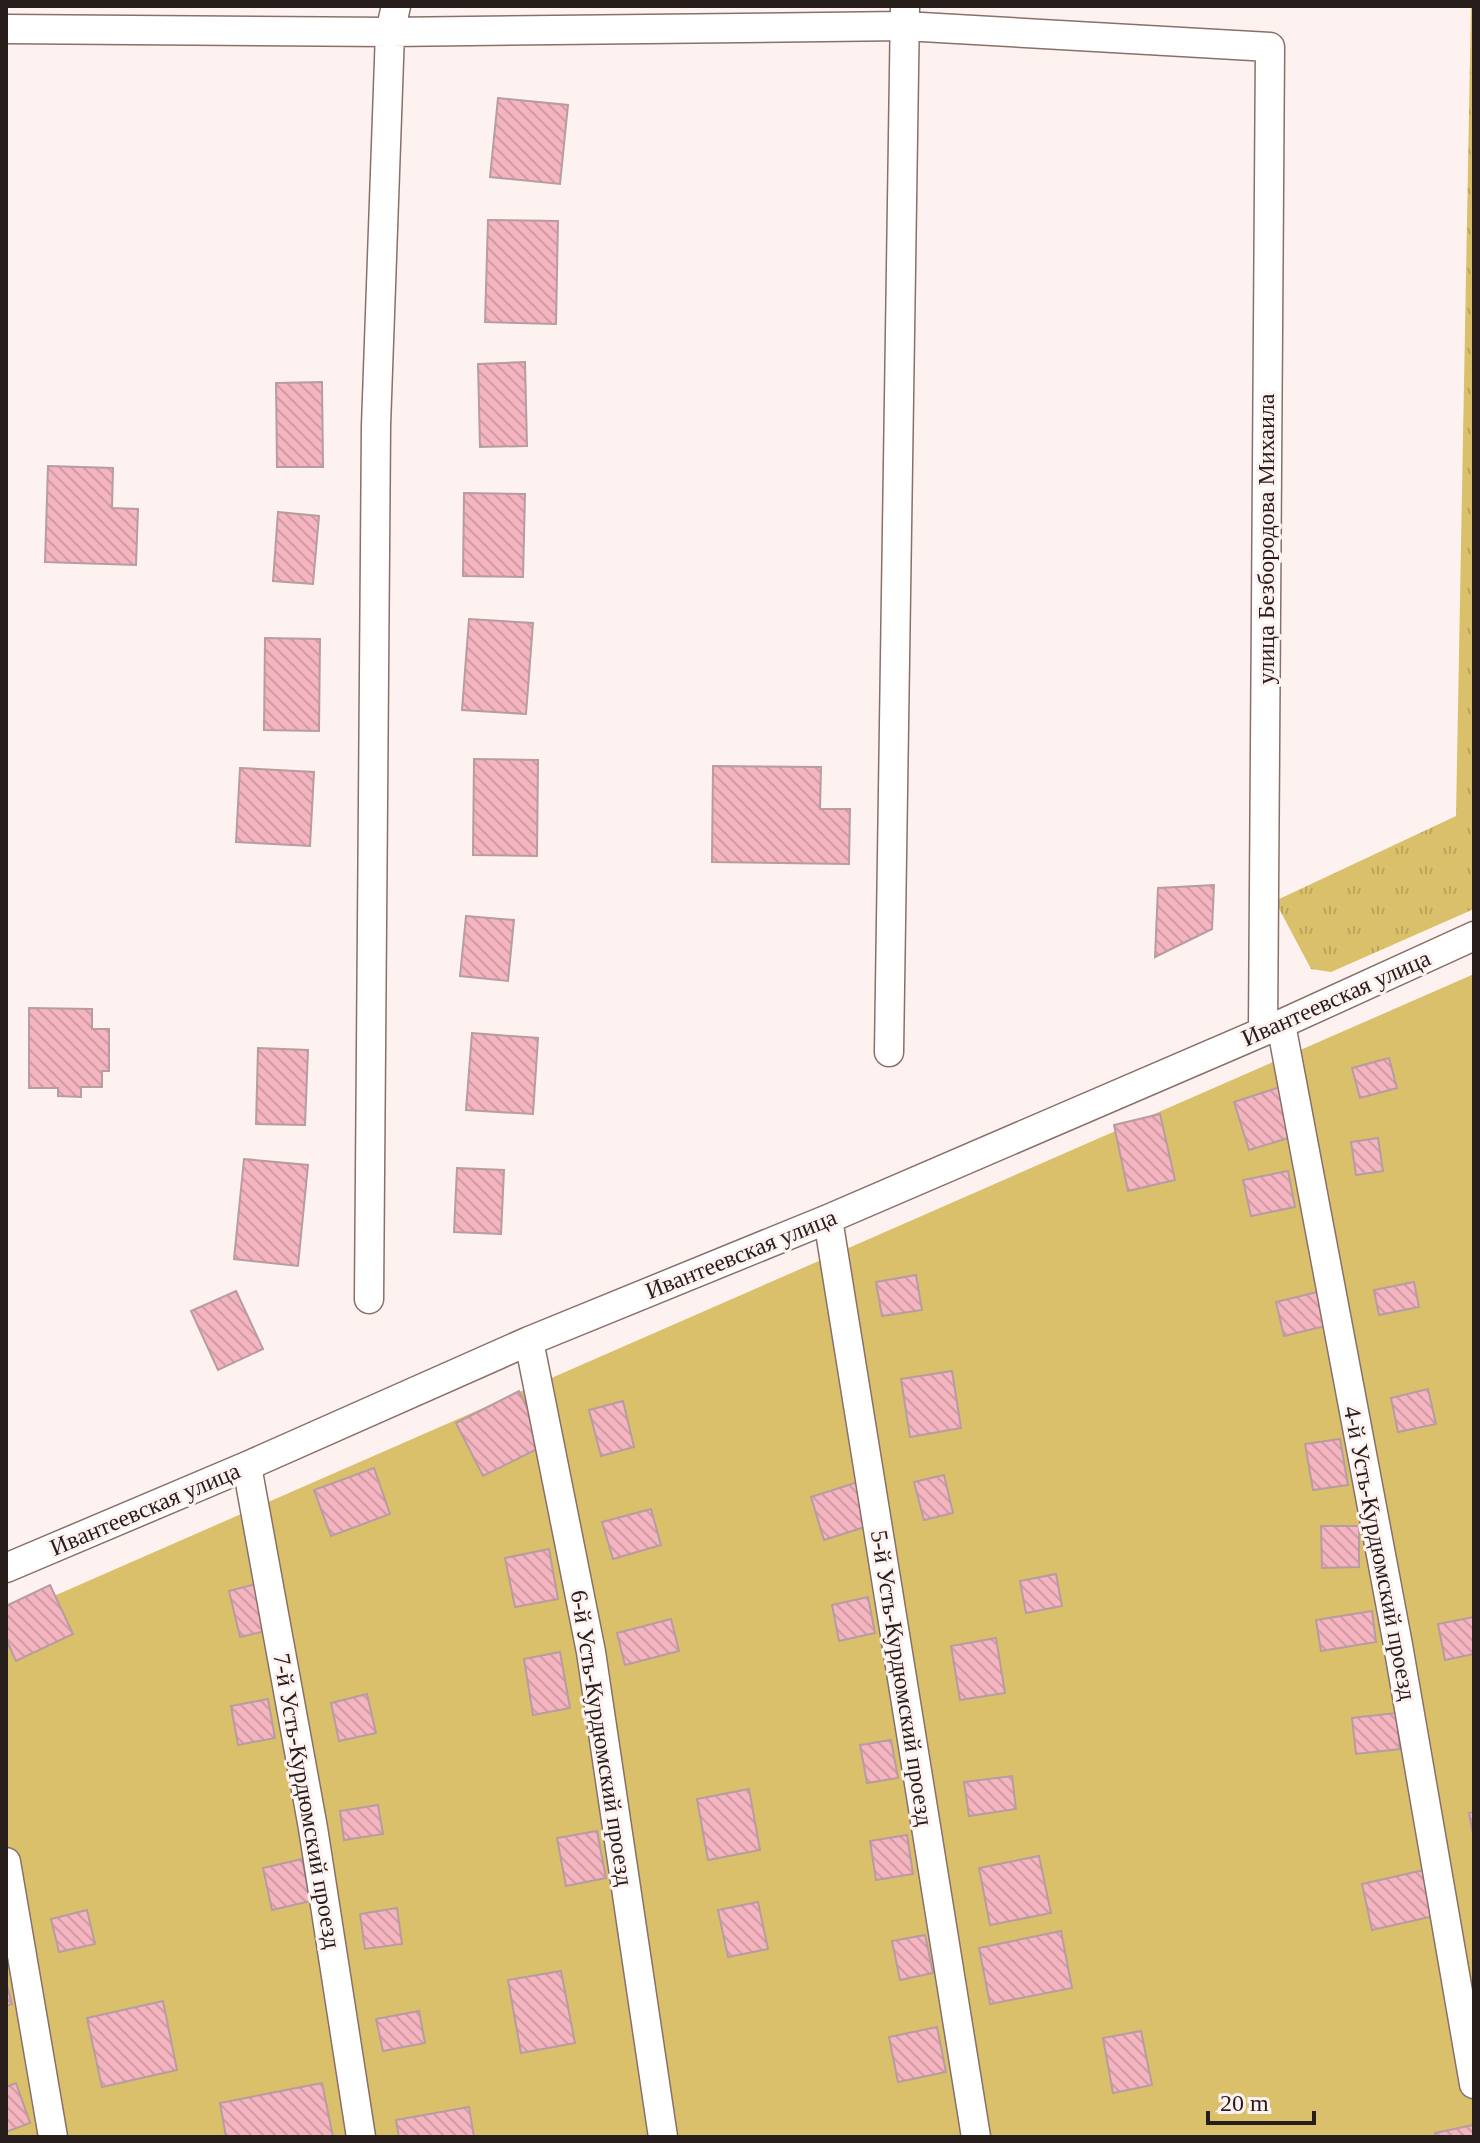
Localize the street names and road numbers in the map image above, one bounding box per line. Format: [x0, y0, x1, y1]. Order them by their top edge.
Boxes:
street label: улица Безбородова Михаила [1253, 393, 1279, 684]
street label: Ивантеевская улица [1238, 945, 1435, 1051]
street label: Ивантеевская улица [642, 1204, 841, 1304]
street label: 4-й Усть-Курдюмский проезд [1339, 1404, 1421, 1702]
street label: Ивантеевская улица [46, 1457, 244, 1561]
street label: 5-й Усть-Курдюмский проезд [866, 1528, 938, 1828]
street label: 6-й Усть-Курдюмский проезд [566, 1588, 638, 1888]
street label: 7-й Усть-Курдюмский проезд [268, 1651, 346, 1951]

